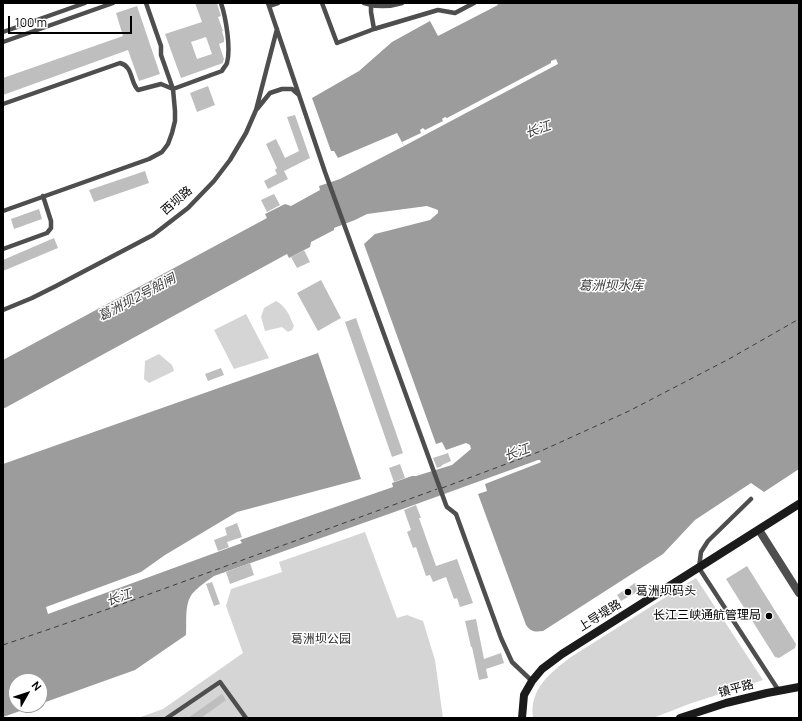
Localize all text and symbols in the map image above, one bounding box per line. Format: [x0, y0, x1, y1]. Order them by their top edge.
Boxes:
scale bar [10, 8, 134, 34]
text: 100 m [15, 14, 47, 31]
water label: 长江 [523, 118, 553, 142]
street label: 西坝路 [159, 184, 195, 218]
water label: 葛洲坝2号船闸 [96, 271, 178, 325]
water label: 葛洲坝水库 [579, 278, 643, 294]
water label: 长江 [502, 441, 532, 465]
place label: 葛洲坝码头 [636, 585, 696, 599]
water label: 长江 [104, 586, 134, 610]
marker: 葛洲坝码头 [623, 587, 633, 597]
street label: 上导堤路 [576, 597, 624, 635]
place label: 长江三峡通航管理局 [653, 609, 761, 623]
marker: 长江三峡通航管理局 [764, 611, 774, 621]
park label: 葛洲坝公园 [291, 633, 351, 647]
north arrow [8, 673, 48, 713]
street label: 镇平路 [717, 677, 755, 701]
text: N [29, 678, 45, 694]

